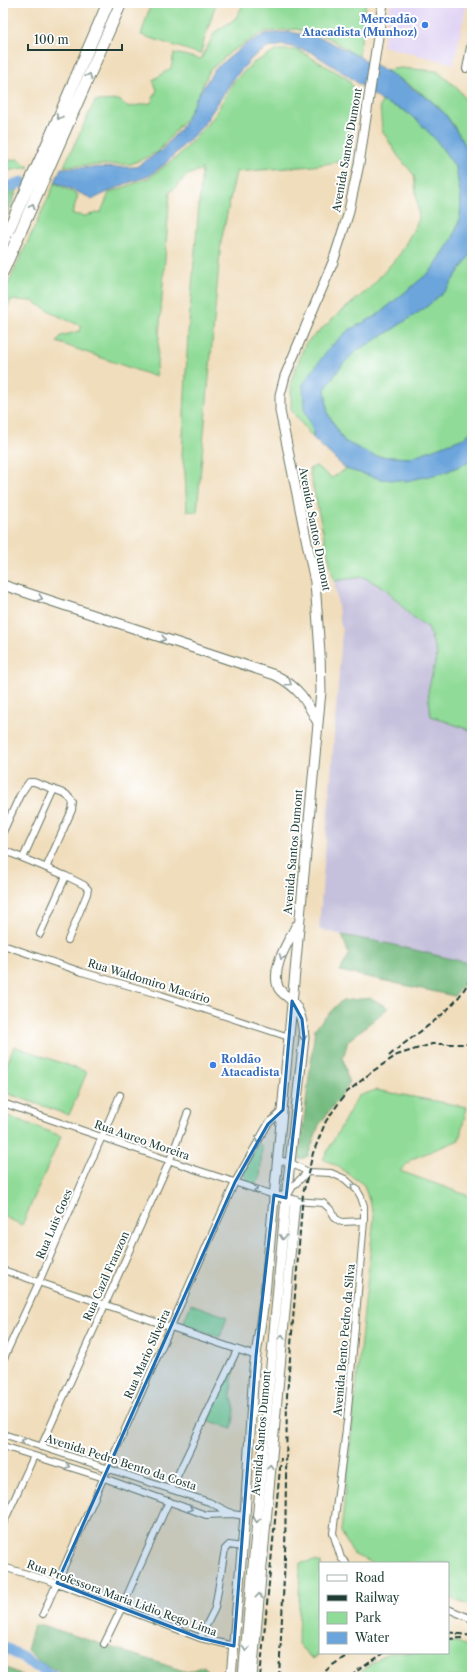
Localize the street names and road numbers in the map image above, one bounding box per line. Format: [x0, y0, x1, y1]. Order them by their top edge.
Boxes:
street label: Avenida Santos Dumont [329, 87, 365, 214]
street label: Avenida Santos Dumont [296, 465, 334, 592]
street label: Avenida Santos Dumont [280, 789, 305, 916]
street label: Rua Waldomiro Macário [86, 956, 212, 1006]
street label: Rua Aureo Moreira [92, 1117, 192, 1163]
street label: Rua Luis Goes [33, 1187, 75, 1261]
street label: Rua Cazil Franzon [80, 1229, 132, 1323]
street label: Avenida Bento Pedro da Silva [330, 1263, 358, 1418]
street label: Rua Mario Silveira [121, 1307, 173, 1401]
street label: Avenida Santos Dumont [248, 1370, 273, 1497]
street label: Avenida Pedro Bento da Costa [43, 1431, 199, 1493]
street label: Rua Professora Maria Lidio Rego Lima [25, 1557, 219, 1639]

